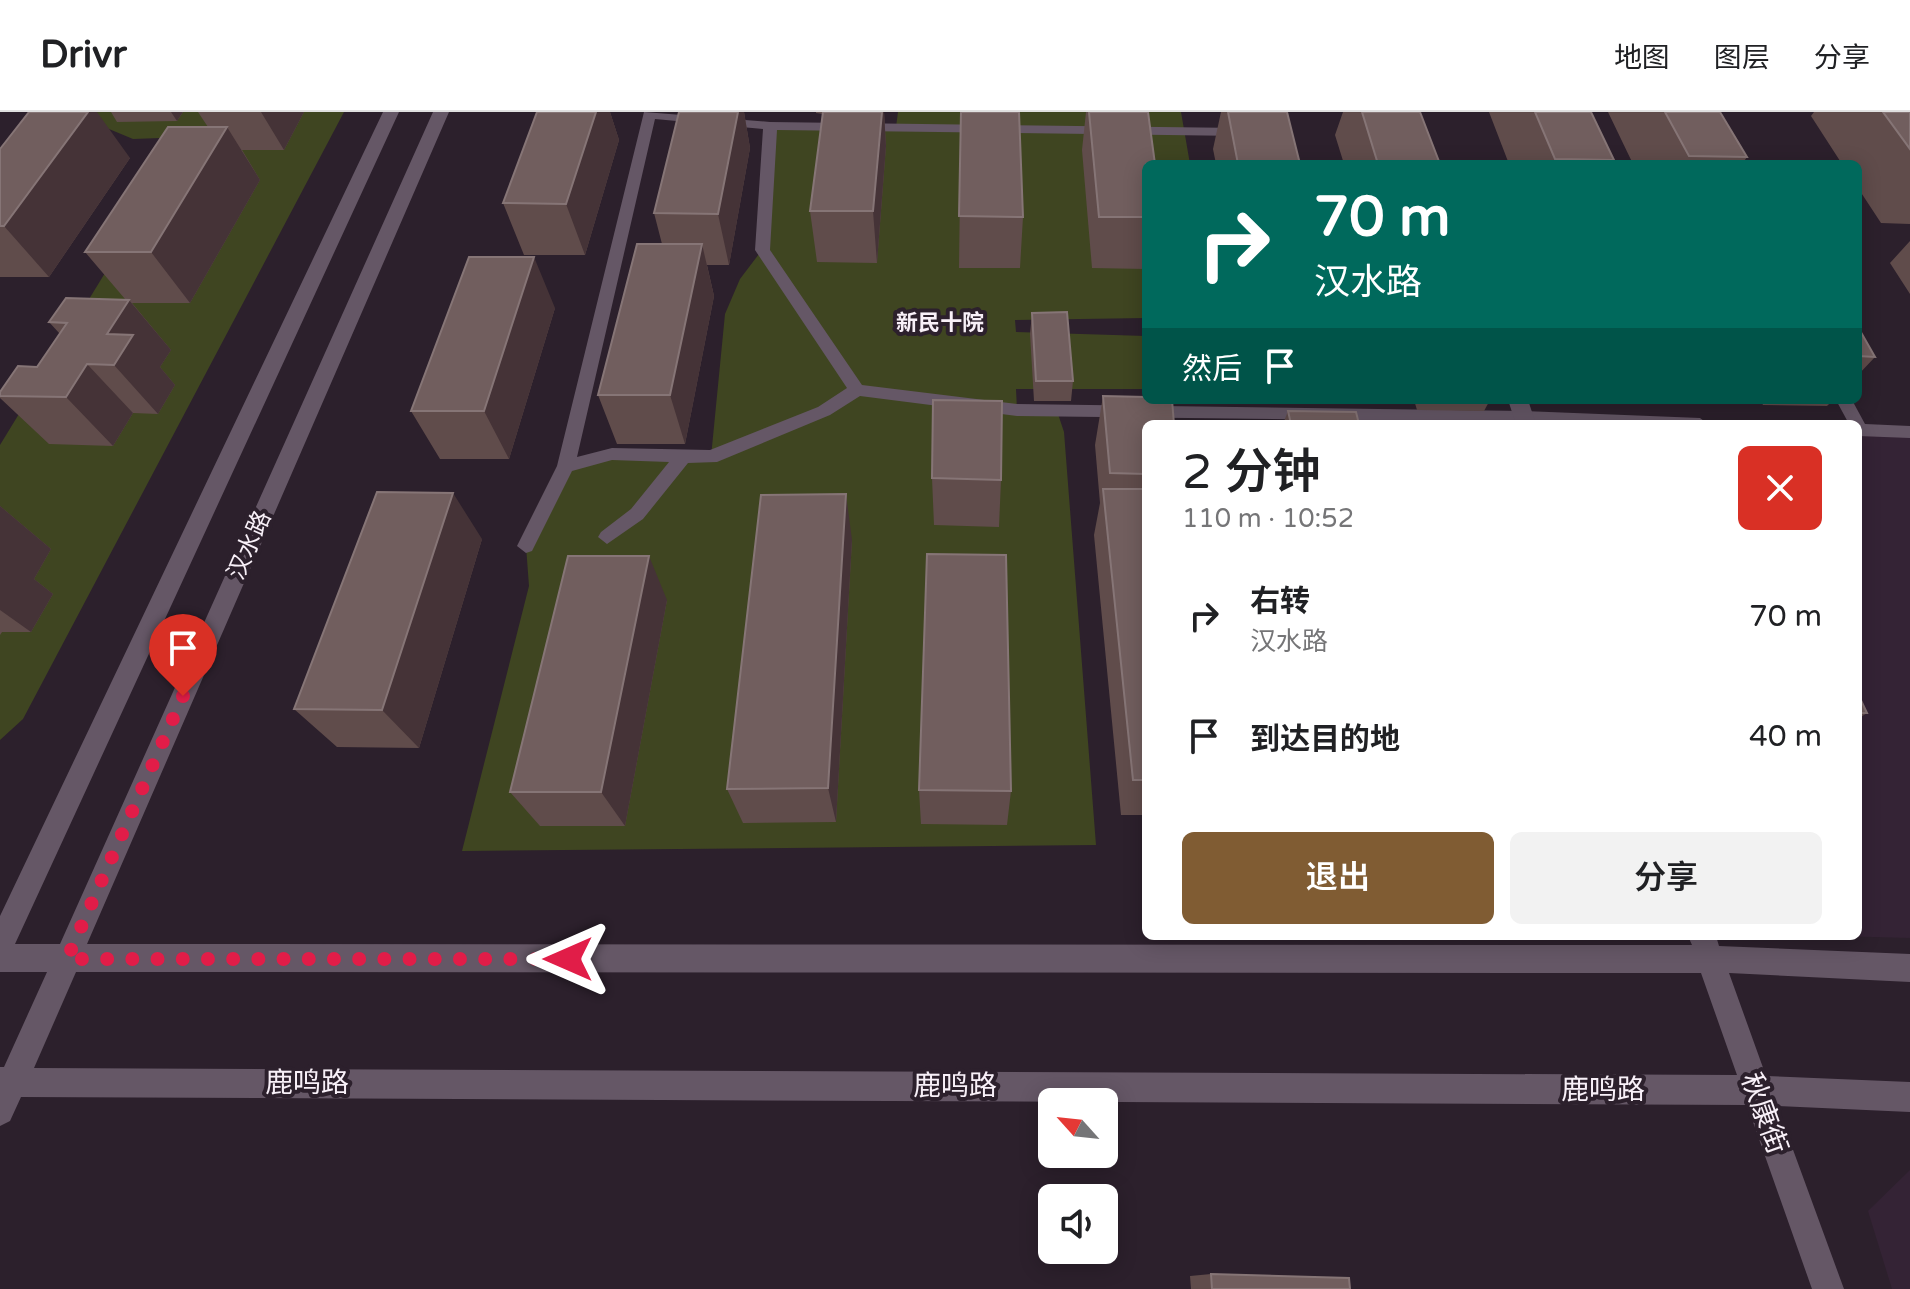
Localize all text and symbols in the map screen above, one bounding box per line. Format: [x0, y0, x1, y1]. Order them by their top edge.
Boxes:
text: Drivr [40, 32, 127, 78]
text: 地图 [1614, 41, 1670, 75]
text: 图层 [1714, 41, 1770, 75]
text: 分享 [1814, 41, 1870, 75]
text: 70 m [1314, 184, 1450, 251]
icon: right [1182, 192, 1286, 296]
text: 汉水路 [1314, 261, 1422, 304]
district label: 新民十院 [896, 310, 984, 336]
icon: arrive [1258, 344, 1302, 388]
text: 然后 [1182, 351, 1242, 388]
text: 2 分钟 [1182, 444, 1321, 502]
button: close [1738, 446, 1822, 530]
text: 110 m · 10:52 [1182, 503, 1354, 534]
street label: 汉水路 [222, 506, 277, 584]
text: 右转 [1250, 583, 1310, 620]
icon: right [1182, 594, 1226, 638]
text: 70 m [1749, 598, 1822, 635]
pin [149, 614, 217, 696]
icon: arrive [161, 626, 205, 670]
text: 汉水路 [1250, 626, 1328, 657]
icon: arrive [1182, 714, 1226, 758]
text: 40 m [1749, 718, 1822, 755]
text: 到达目的地 [1250, 721, 1400, 758]
button: 退出 [1182, 832, 1494, 924]
button: 分享 [1510, 832, 1822, 924]
position arrow [526, 917, 610, 1001]
street label: 鹿鸣路 [265, 1066, 349, 1100]
street label: 秋康街 [1734, 1068, 1794, 1159]
street label: 鹿鸣路 [913, 1069, 997, 1103]
street label: 鹿鸣路 [1561, 1073, 1645, 1107]
north arrow [1038, 1088, 1118, 1168]
map controls [1038, 1088, 1118, 1264]
button: sound [1038, 1184, 1118, 1264]

